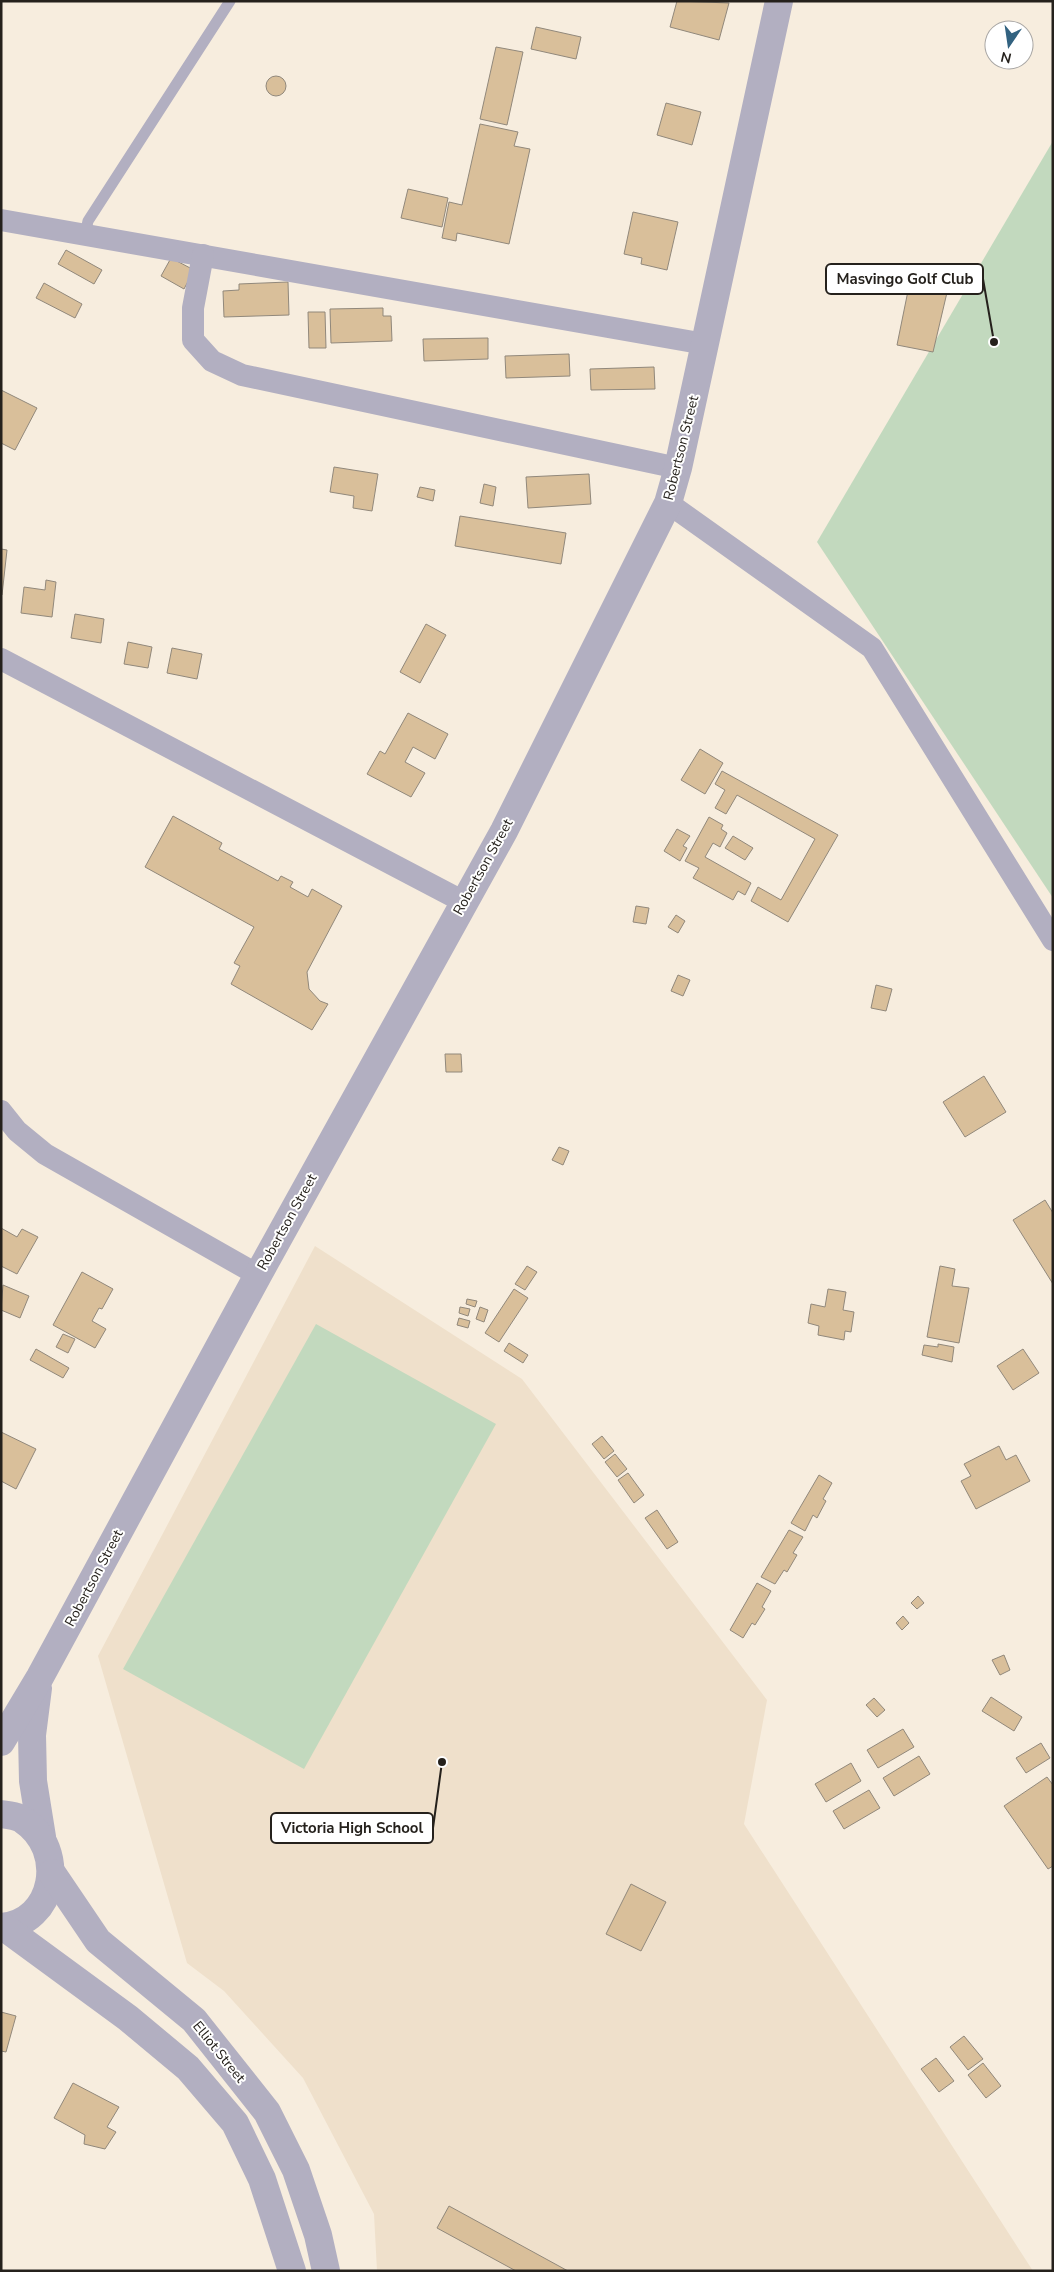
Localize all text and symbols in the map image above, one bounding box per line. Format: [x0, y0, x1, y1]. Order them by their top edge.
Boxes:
north arrow [984, 20, 1034, 70]
text: N [999, 47, 1013, 68]
callout: Masvingo Golf Club [826, 264, 983, 294]
text: Masvingo Golf Club [836, 269, 974, 289]
street label: Robertson Street [659, 394, 703, 502]
street label: Robertson Street [449, 815, 517, 918]
street label: Robertson Street [253, 1170, 321, 1273]
street label: Robertson Street [60, 1526, 128, 1630]
callout: Victoria High School [271, 1813, 433, 1843]
text: Victoria High School [280, 1818, 424, 1838]
street label: Elliot Street [188, 2017, 250, 2087]

